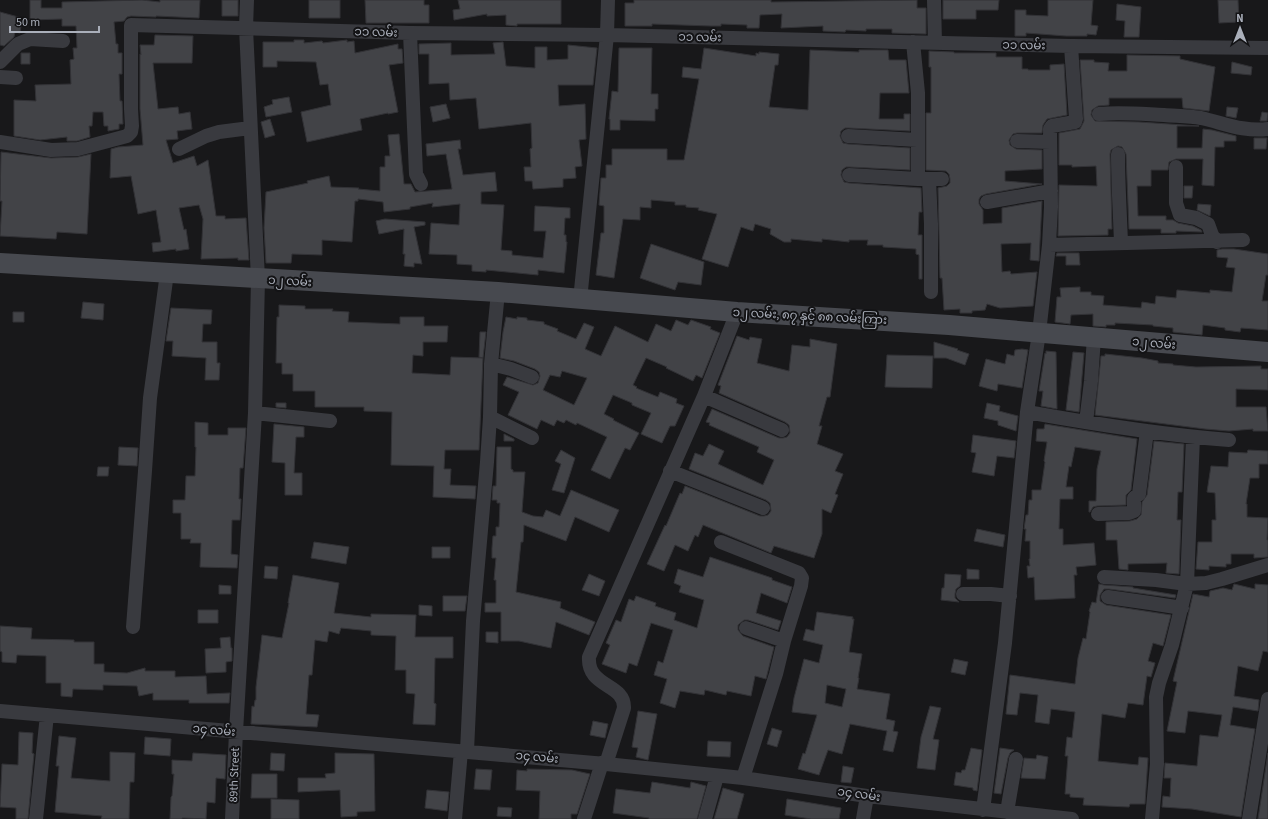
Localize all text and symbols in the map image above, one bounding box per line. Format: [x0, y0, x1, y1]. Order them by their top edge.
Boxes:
scale bar [10, 8, 99, 34]
north arrow [1220, 8, 1260, 48]
text: N [1236, 11, 1244, 26]
text: 50 m [16, 14, 40, 31]
street label: ၁၁ လမ်း [354, 22, 398, 42]
street label: ၁၁ လမ်း [678, 28, 722, 46]
street label: ၁၁ လမ်း [1002, 36, 1046, 54]
street label: ၁၂ လမ်း [268, 271, 312, 292]
street label: ၁၂ လမ်း, ၈၇ နှင့် ၈၈ လမ်းကြား [732, 303, 888, 330]
street label: ၁၂ လမ်း [1131, 332, 1177, 355]
street label: ၁၄ လမ်း [192, 719, 236, 742]
street label: ၁၄ လမ်း [515, 746, 559, 769]
street label: 89th Street [225, 747, 244, 803]
street label: ၁၄ လမ်း [836, 782, 882, 807]

